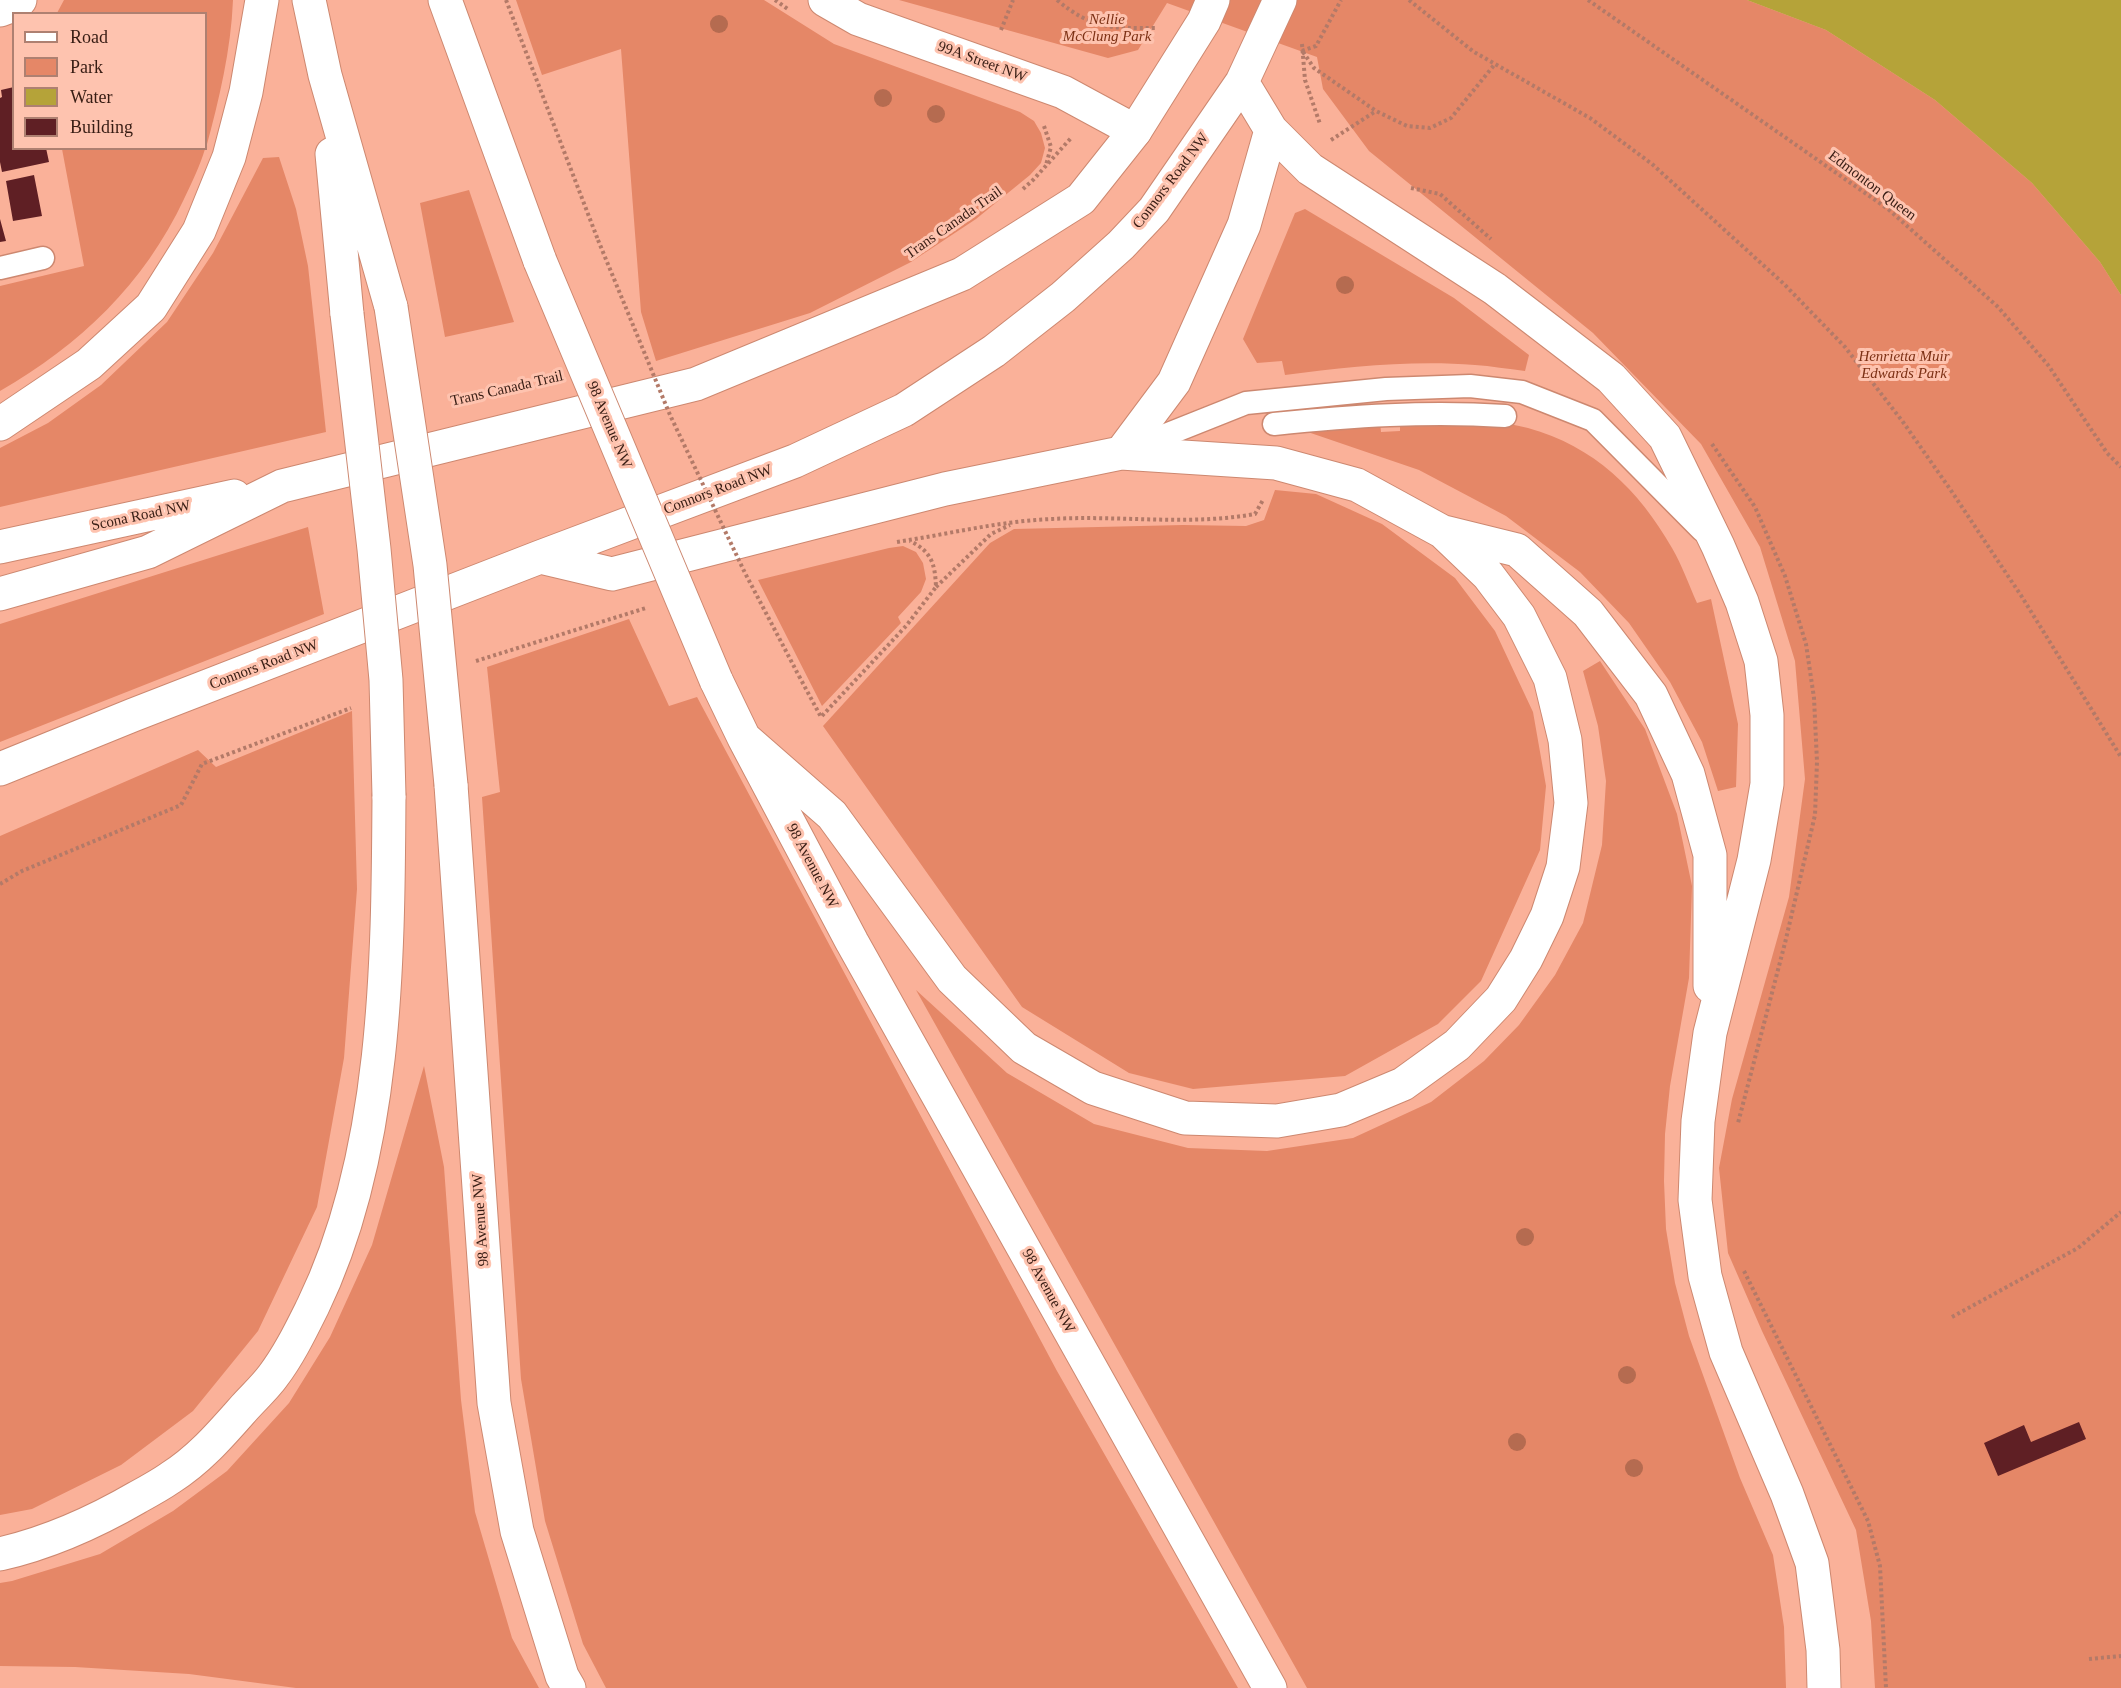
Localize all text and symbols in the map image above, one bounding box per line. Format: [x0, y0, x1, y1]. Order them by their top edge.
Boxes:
park label: Nellie McClung Park [1063, 11, 1151, 46]
legend [12, 12, 207, 150]
text: Road [70, 27, 108, 47]
street label: 99A Street NW [935, 38, 1029, 86]
text: Park [70, 57, 103, 77]
text: Water [70, 87, 113, 107]
text: Building [70, 117, 133, 137]
street label: Connors Road NW [1129, 130, 1213, 232]
street label: Edmonton Queen [1824, 147, 1920, 225]
street label: Trans Canada Trail [902, 183, 1006, 263]
park label: Henrietta Muir Edwards Park [1858, 348, 1950, 383]
street label: Trans Canada Trail [449, 367, 565, 411]
street label: 98 Avenue NW [583, 379, 635, 471]
street label: Connors Road NW [661, 461, 775, 519]
street label: Scona Road NW [90, 497, 192, 535]
street label: Connors Road NW [207, 636, 321, 694]
street label: 98 Avenue NW [782, 821, 842, 911]
street label: 98 Avenue NW [469, 1173, 493, 1267]
street label: 98 Avenue NW [1018, 1246, 1078, 1336]

